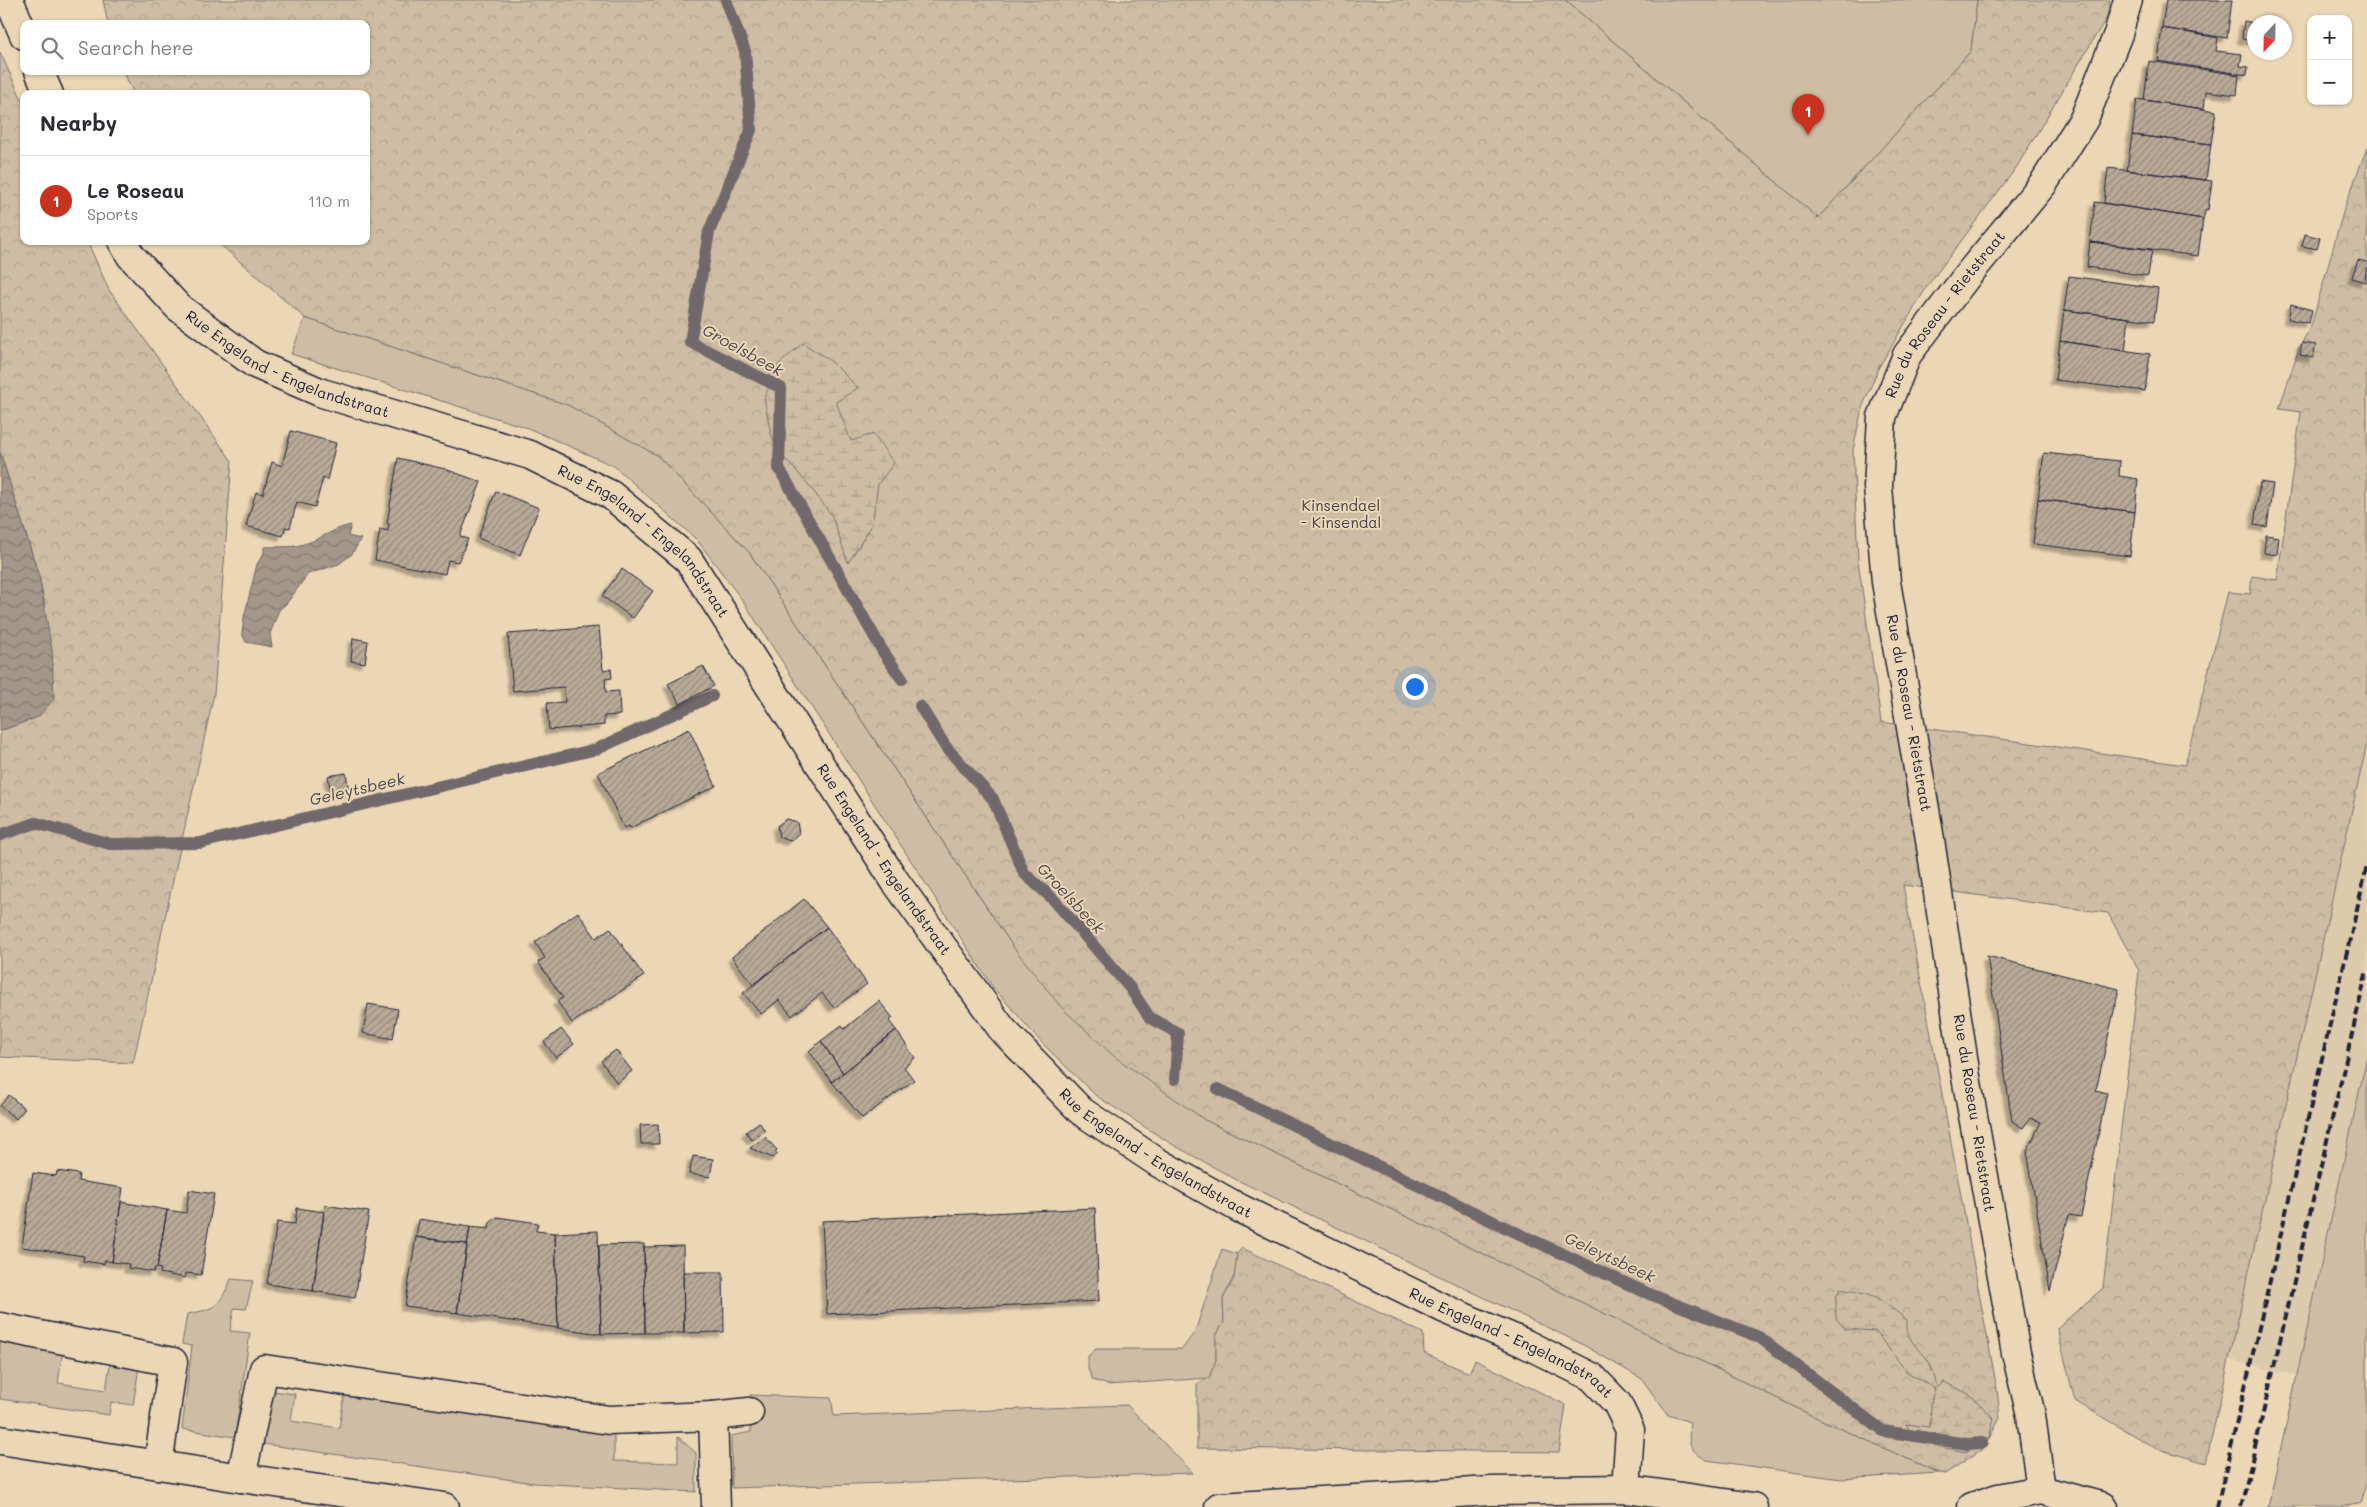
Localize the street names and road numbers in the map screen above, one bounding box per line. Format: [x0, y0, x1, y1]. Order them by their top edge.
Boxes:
street label: Rue du Roseau - Rietstraat [1880, 226, 2009, 401]
street label: Rue Engeland - Engelandstraat [182, 305, 392, 421]
street label: Rue Engeland - Engelandstraat [555, 459, 734, 621]
street label: Rue du Roseau - Rietstraat [1883, 613, 1937, 813]
street label: Rue Engeland - Engelandstraat [813, 760, 956, 959]
street label: Rue du Roseau - Rietstraat [1949, 1013, 2000, 1213]
street label: Rue Engeland - Engelandstraat [1055, 1083, 1256, 1222]
street label: Rue Engeland - Engelandstraat [1406, 1282, 1618, 1402]

